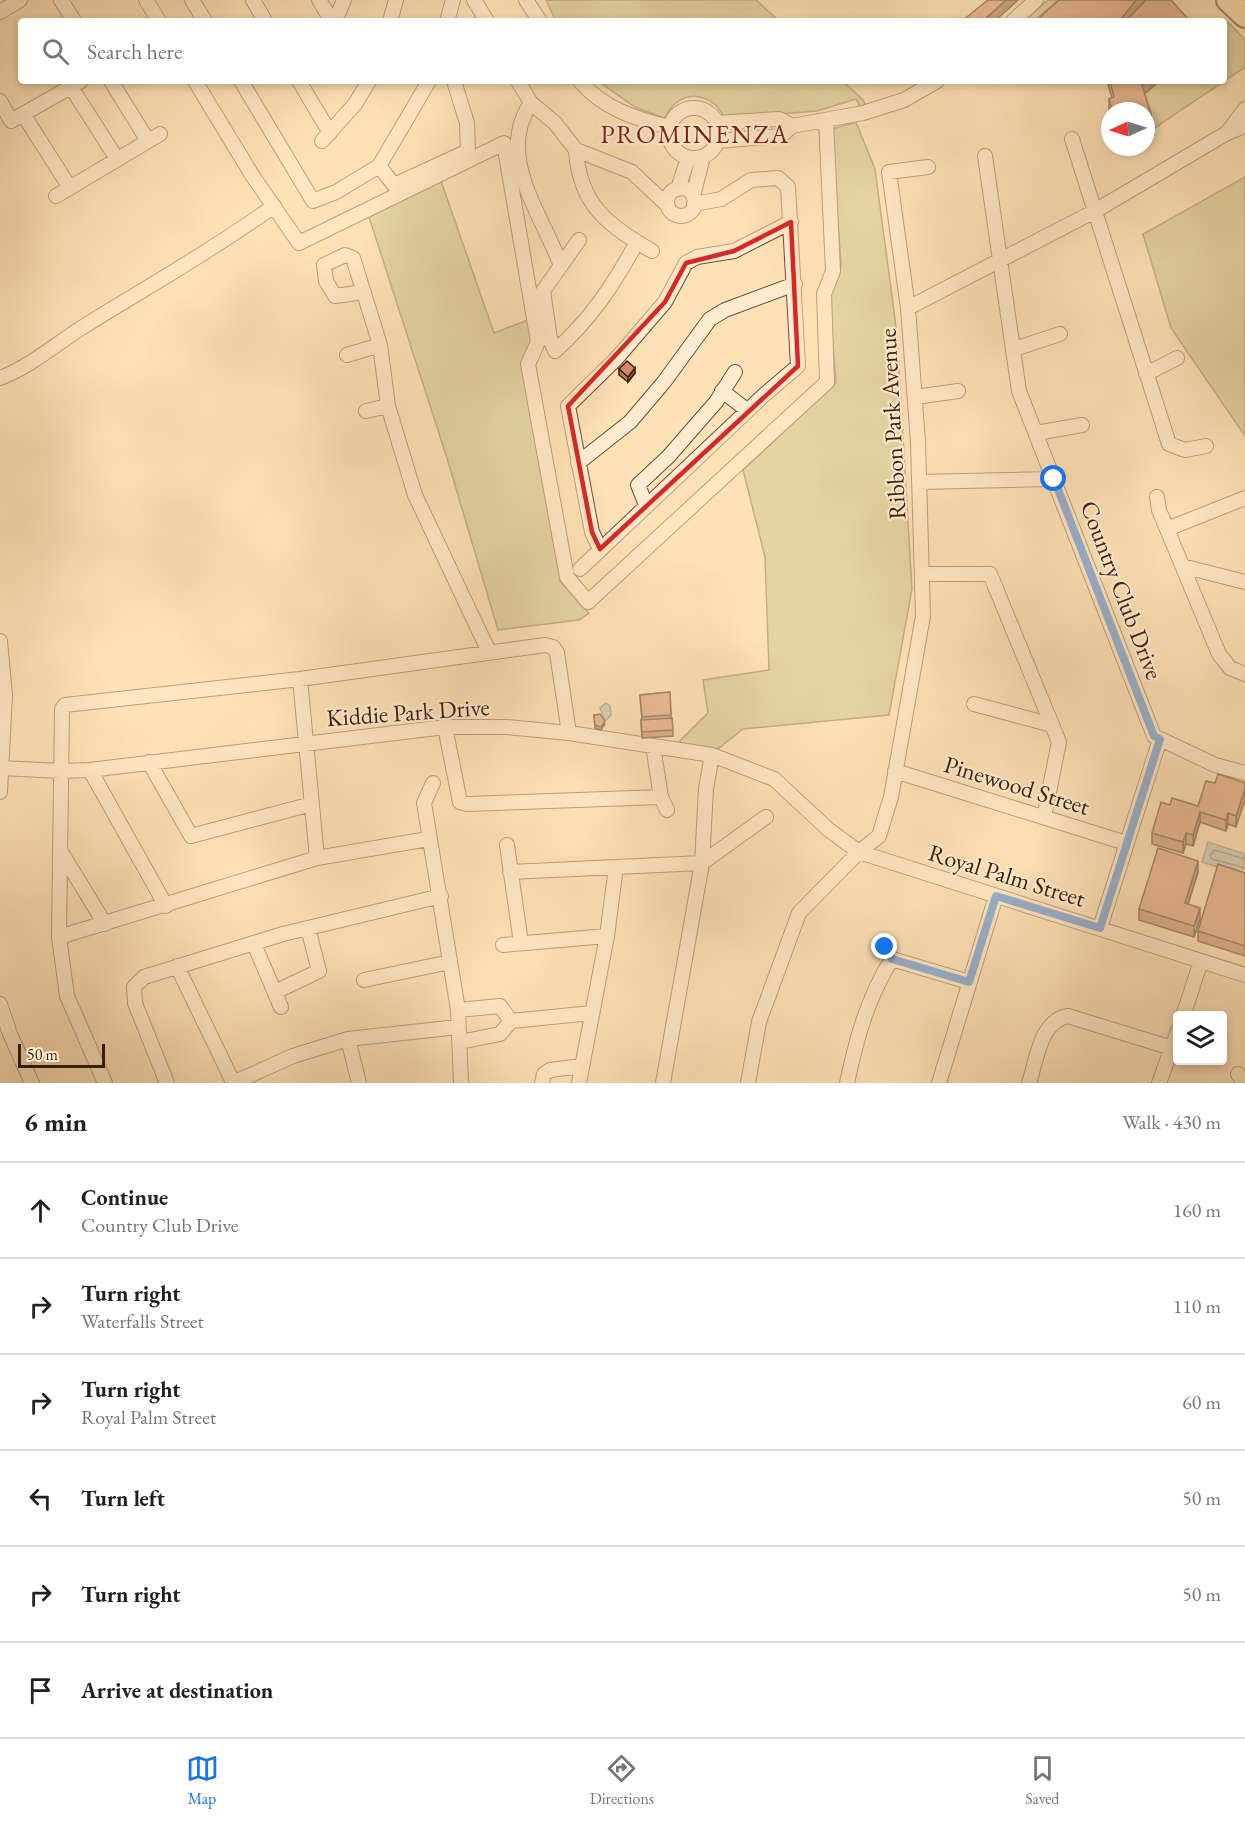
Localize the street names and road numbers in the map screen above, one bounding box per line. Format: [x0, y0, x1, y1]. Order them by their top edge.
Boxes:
street label: Ribbon Park Avenue [872, 327, 912, 521]
street label: Country Club Drive [1074, 496, 1170, 684]
street label: Kiddie Park Drive [325, 691, 491, 733]
street label: Pinewood Street [941, 748, 1094, 822]
street label: Royal Palm Street [925, 836, 1090, 914]

